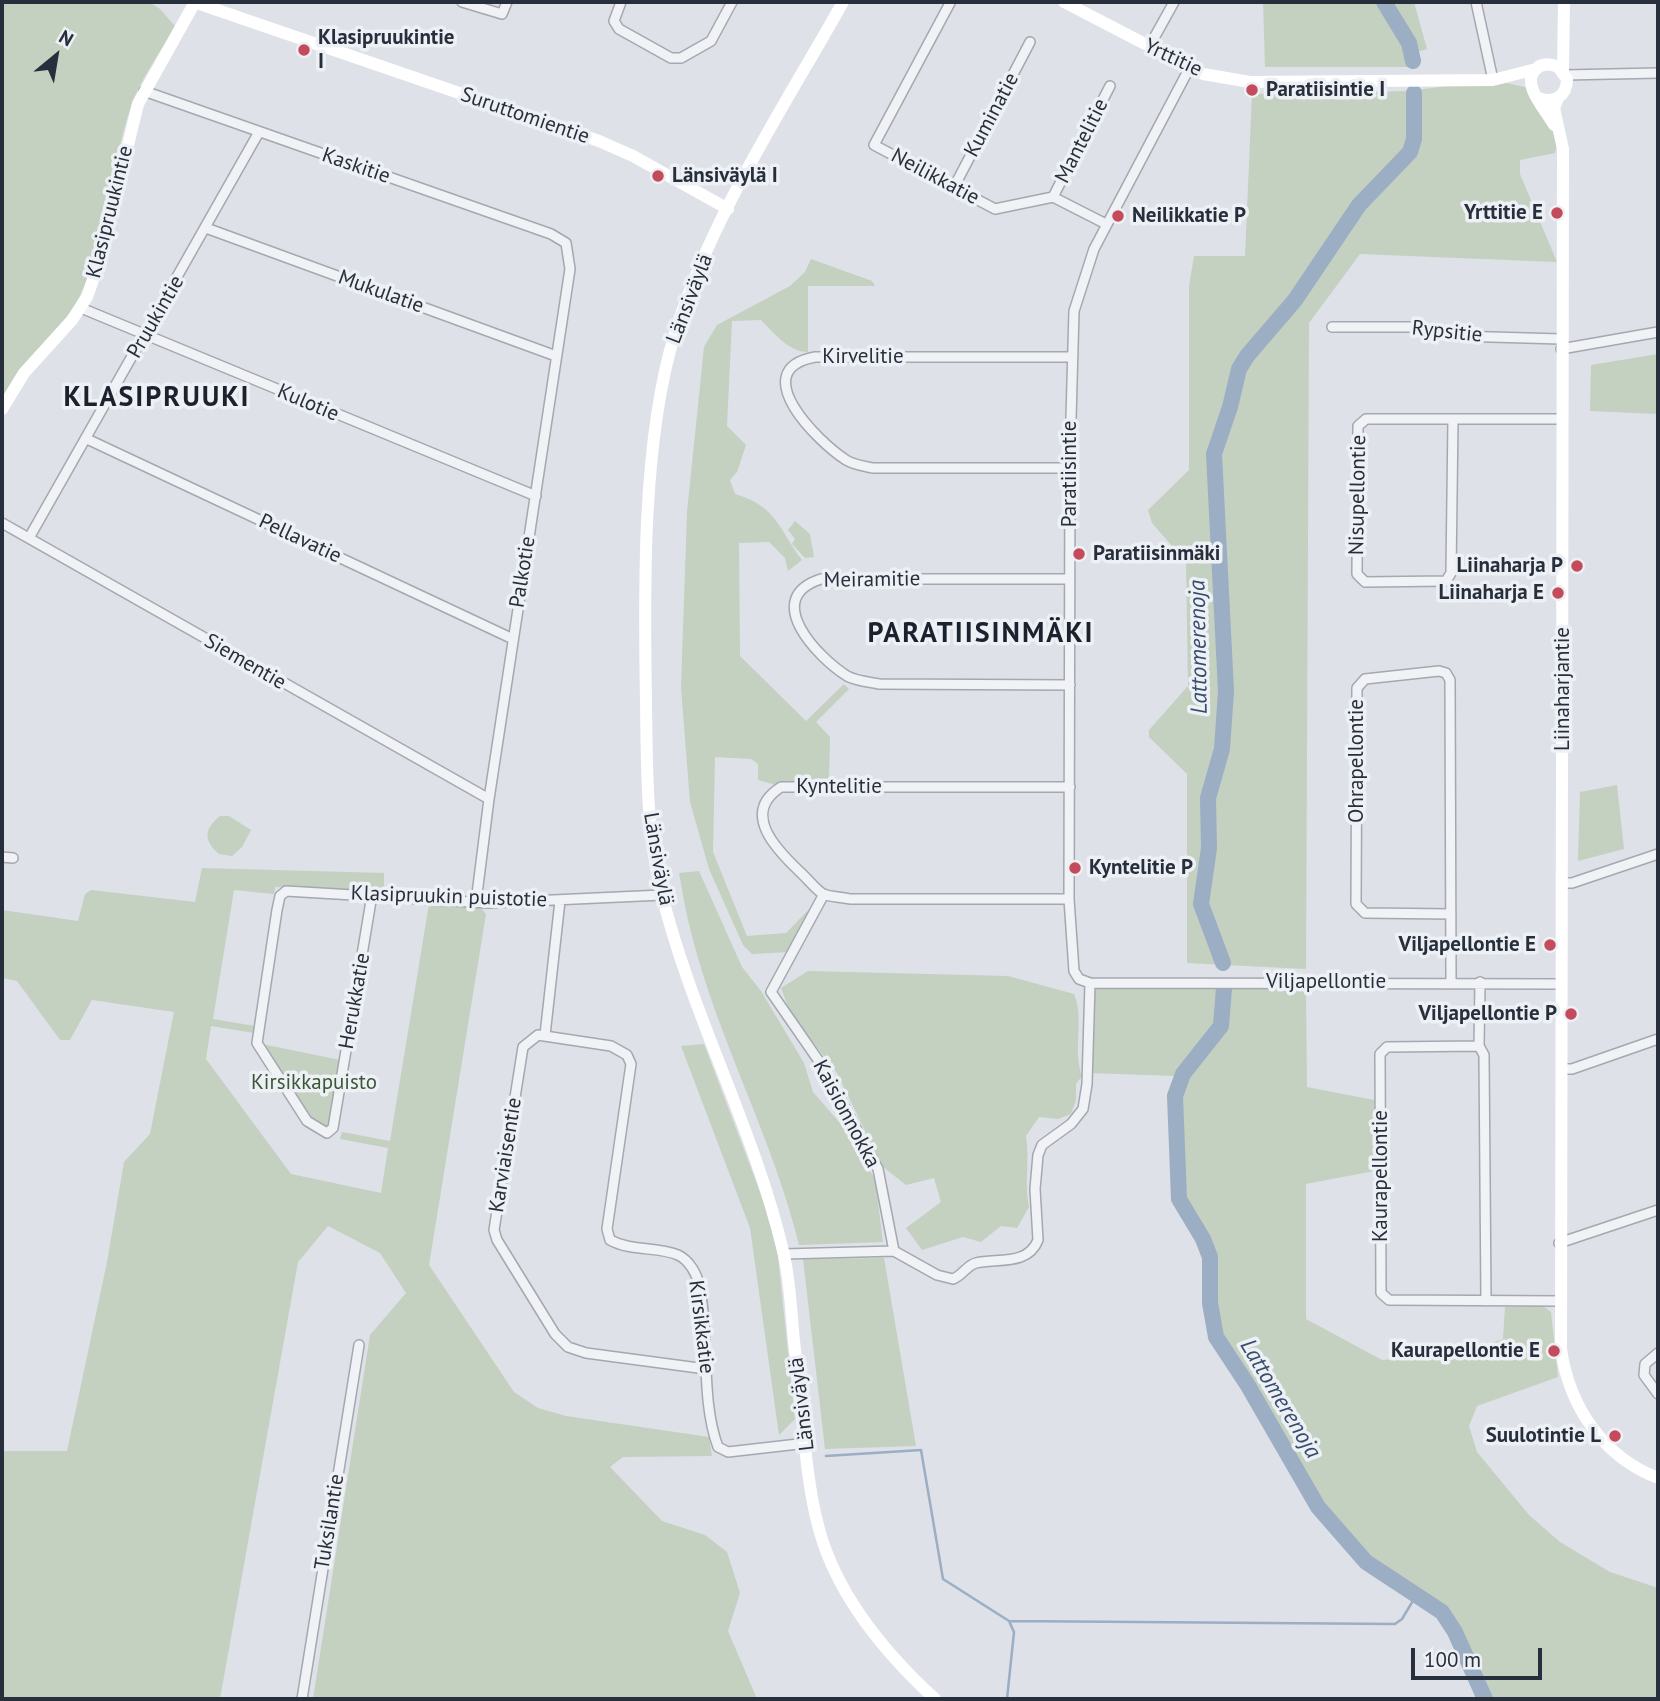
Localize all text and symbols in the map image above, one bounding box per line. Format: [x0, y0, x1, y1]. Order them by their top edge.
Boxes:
north arrow [21, 21, 91, 91]
text: N [55, 24, 78, 51]
place label: Klasipruukintie I [318, 25, 454, 75]
street label: Yrttitie [1140, 34, 1206, 82]
marker: Klasipruukintie I [296, 42, 312, 58]
street label: Kuminatie [959, 69, 1025, 161]
place label: Paratiisintie I [1266, 77, 1385, 103]
street label: Suruttomientie [457, 82, 593, 150]
marker: Paratiisintie I [1244, 82, 1260, 98]
street label: Mantelitie [1050, 95, 1114, 187]
street label: Klasipruukintie [81, 143, 139, 281]
street label: Kaskitie [319, 143, 393, 189]
street label: Neilikkatie [887, 143, 983, 211]
place label: Länsiväylä I [672, 163, 778, 189]
marker: Länsiväylä I [650, 168, 666, 184]
place label: Yrttitie E [1464, 200, 1543, 226]
place label: Neilikkatie P [1132, 203, 1246, 229]
marker: Yrttitie E [1549, 205, 1565, 221]
marker: Neilikkatie P [1110, 208, 1126, 224]
street label: Länsiväylä [661, 251, 719, 347]
street label: Mukulatie [335, 265, 427, 319]
street label: Pruukintie [122, 271, 190, 363]
street label: Rypsitie [1410, 316, 1484, 348]
street label: Kirvelitie [822, 344, 904, 370]
street label: Kulotie [273, 379, 343, 427]
district label: KLASIPRUUKI [65, 381, 249, 415]
street label: Paratiisintie [1057, 421, 1083, 527]
street label: Nisupellontie [1344, 435, 1372, 555]
street label: Pellavatie [255, 509, 345, 569]
street label: Palkotie [505, 534, 541, 610]
place label: Paratiisinmäki [1093, 541, 1220, 567]
marker: Paratiisinmäki [1071, 546, 1087, 562]
place label: Liinaharja P [1456, 553, 1563, 579]
marker: Liinaharja P [1569, 558, 1585, 574]
street label: Meiramitie [824, 567, 920, 593]
water label: Lattomerenoja [1184, 580, 1214, 714]
place label: Liinaharja E [1438, 580, 1544, 606]
marker: Liinaharja E [1550, 585, 1566, 601]
district label: PARATIISINMÄKI [869, 617, 1093, 651]
street label: Liinaharjantie [1550, 627, 1576, 751]
street label: Siementie [200, 629, 290, 695]
street label: Ohrapellontie [1344, 699, 1370, 823]
street label: Kyntelitie [796, 774, 882, 800]
street label: Länsiväylä [637, 810, 679, 908]
place label: Kyntelitie P [1089, 855, 1193, 881]
marker: Kyntelitie P [1067, 860, 1083, 876]
street label: Klasipruukin puistotie [350, 881, 548, 913]
place label: Viljapellontie E [1398, 932, 1536, 958]
marker: Viljapellontie E [1542, 937, 1558, 953]
street label: Herukkatie [334, 951, 376, 1051]
street label: Viljapellontie [1266, 969, 1386, 995]
place label: Viljapellontie P [1418, 1001, 1557, 1027]
marker: Viljapellontie P [1563, 1006, 1579, 1022]
street label: Kaisionnokka [807, 1056, 885, 1172]
park label: Kirsikkapuisto [251, 1070, 377, 1096]
street label: Karviaisentie [484, 1096, 528, 1214]
street label: Kaurapellontie [1368, 1110, 1394, 1242]
street label: Kirsikkatie [683, 1279, 719, 1375]
water label: Lattomerenoja [1234, 1334, 1326, 1464]
place label: Kaurapellontie E [1391, 1338, 1540, 1364]
marker: Kaurapellontie E [1546, 1343, 1562, 1359]
street label: Länsiväylä [784, 1356, 820, 1452]
place label: Suulotintie L [1486, 1423, 1601, 1449]
marker: Suulotintie L [1607, 1428, 1623, 1444]
street label: Tuksilantie [310, 1472, 350, 1572]
scale bar [1415, 1634, 1546, 1678]
text: 100 m [1424, 1646, 1481, 1673]

